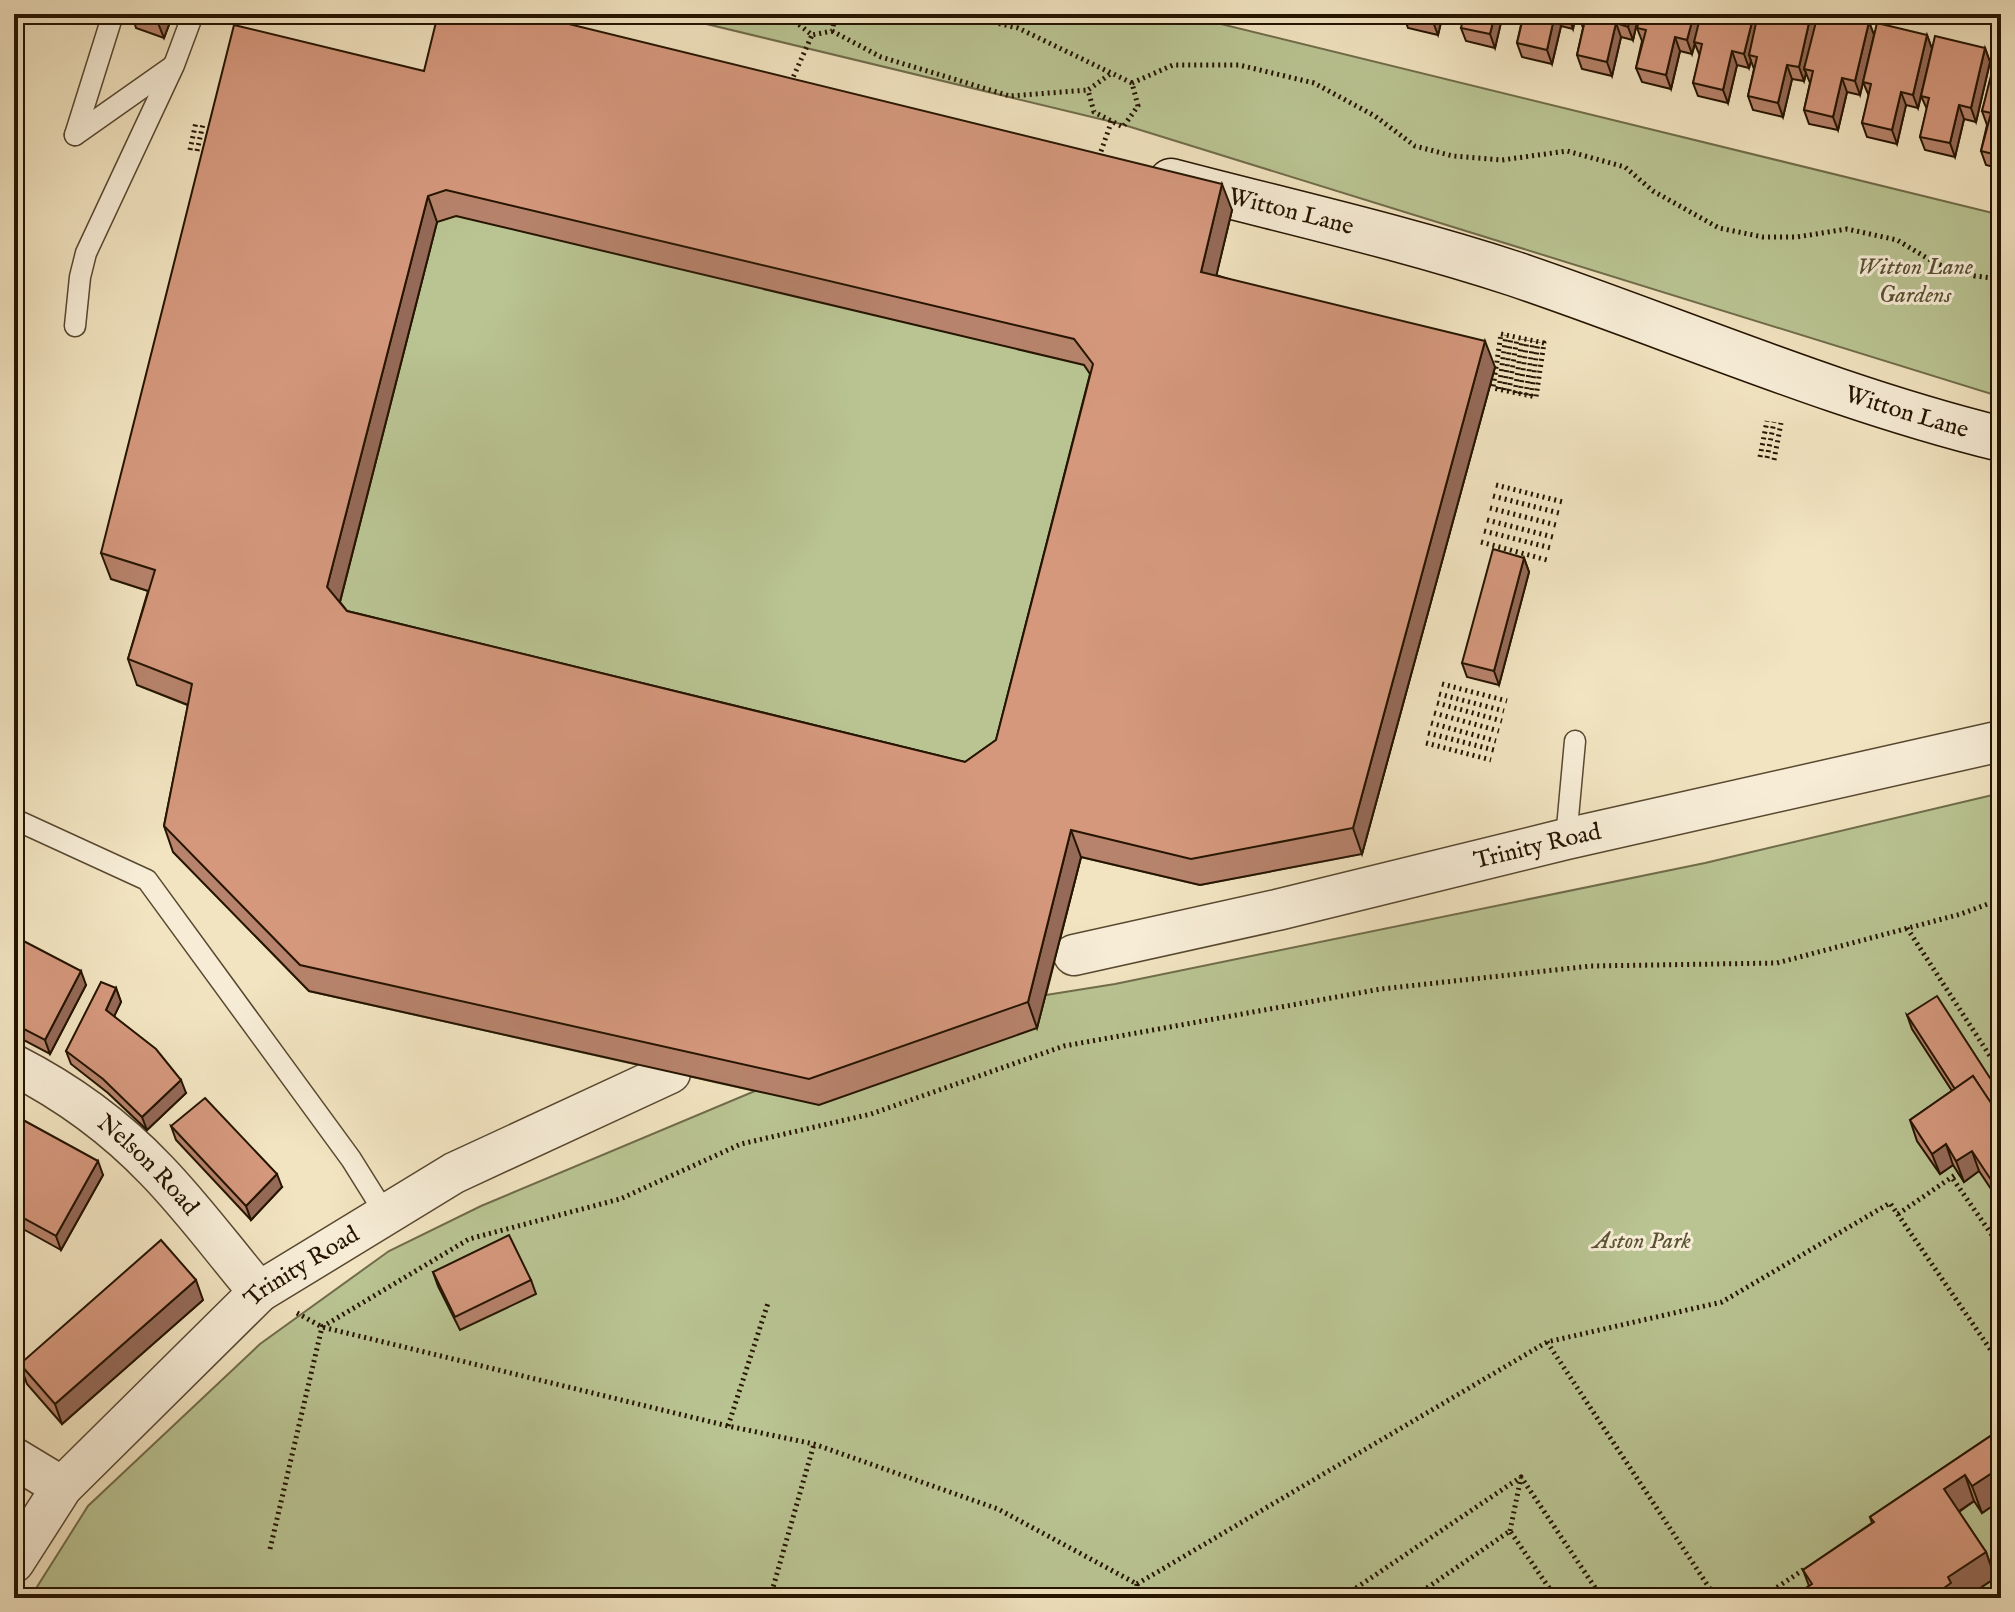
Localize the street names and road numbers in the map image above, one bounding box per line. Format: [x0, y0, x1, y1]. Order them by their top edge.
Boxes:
street label: Witton Lane [1225, 181, 1357, 242]
street label: Witton Lane [1841, 379, 1972, 445]
street label: Trinity Road [1471, 816, 1604, 877]
street label: Nelson Road [91, 1108, 205, 1222]
street label: Trinity Road [237, 1219, 365, 1314]

